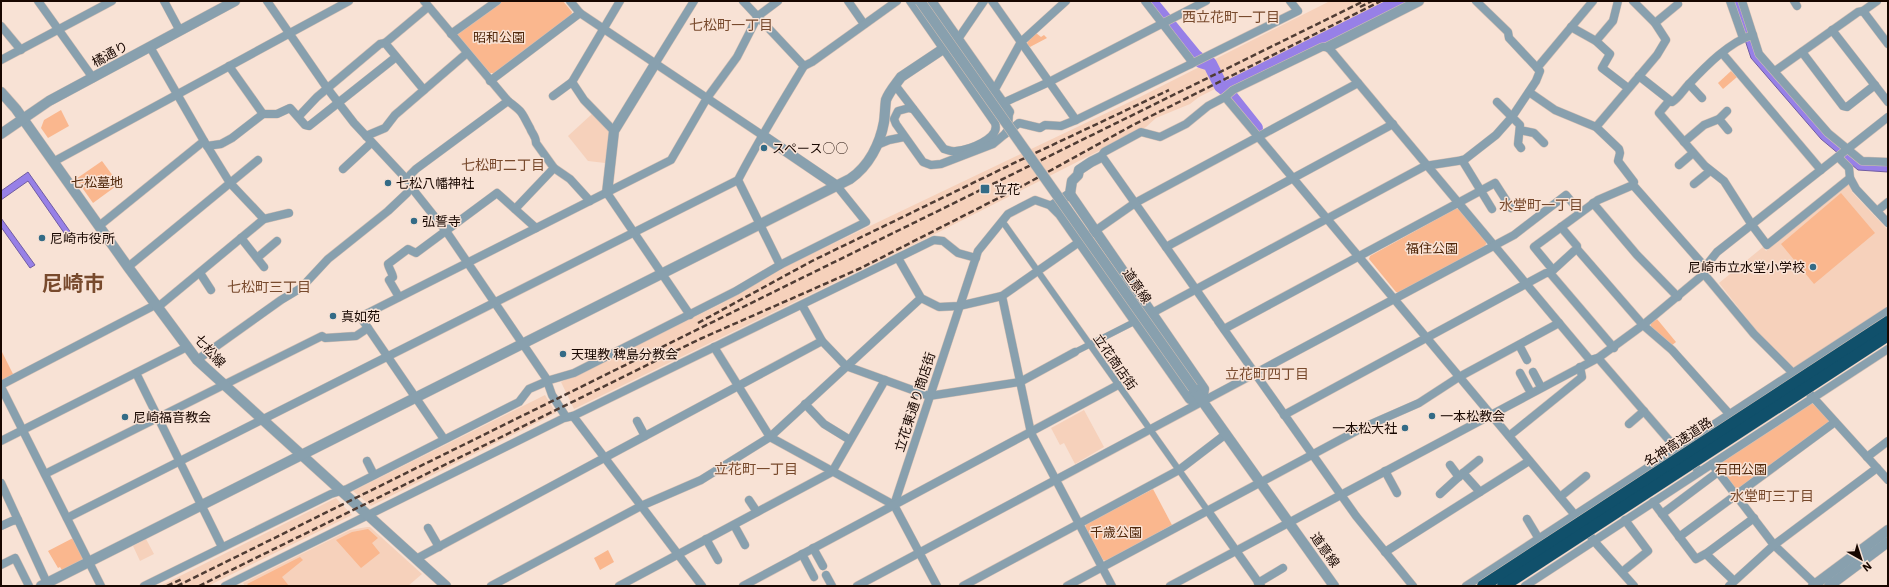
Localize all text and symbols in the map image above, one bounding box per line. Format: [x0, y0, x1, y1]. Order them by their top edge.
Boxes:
district label: 西立花町一丁目 [1182, 8, 1280, 26]
district label: 七松町一丁目 [689, 16, 773, 34]
park label: 昭和公園 [473, 29, 525, 46]
street label: 橘通り [89, 37, 131, 71]
place label: スペース○○ [772, 140, 848, 157]
marker: スペース○○ [759, 143, 769, 153]
district label: 七松町二丁目 [461, 156, 545, 174]
park label: 七松墓地 [71, 174, 123, 191]
place label: 七松八幡神社 [396, 175, 474, 192]
marker: 七松八幡神社 [383, 178, 393, 188]
place label: 立花 [994, 181, 1020, 198]
marker: 立花 [979, 183, 991, 195]
district label: 水堂町一丁目 [1499, 196, 1583, 214]
place label: 弘誓寺 [422, 213, 461, 230]
marker: 弘誓寺 [409, 216, 419, 226]
place label: 尼崎市役所 [50, 230, 115, 247]
marker: 尼崎市役所 [37, 233, 47, 243]
park label: 福住公園 [1406, 240, 1458, 257]
place label: 尼崎市立水堂小学校 [1688, 259, 1805, 276]
marker: 尼崎市立水堂小学校 [1808, 262, 1818, 272]
street label: 道意線 [1119, 265, 1155, 307]
district label: 尼崎市 [42, 269, 105, 297]
district label: 七松町三丁目 [227, 278, 311, 296]
place label: 真如苑 [341, 308, 380, 325]
marker: 真如苑 [328, 311, 338, 321]
street label: 立花商店街 [1089, 330, 1141, 394]
street label: 七松線 [191, 331, 229, 371]
place label: 天理教 稗島分教会 [571, 346, 678, 363]
marker: 天理教 稗島分教会 [558, 349, 568, 359]
street label: 立花東通り商店街 [891, 350, 939, 454]
district label: 立花町四丁目 [1225, 365, 1309, 383]
place label: 一本松教会 [1440, 408, 1505, 425]
place label: 尼崎福音教会 [133, 409, 211, 426]
marker: 一本松教会 [1427, 411, 1437, 421]
marker: 尼崎福音教会 [120, 412, 130, 422]
street label: 名神高速道路 [1641, 414, 1715, 470]
place label: 一本松大社 [1332, 420, 1397, 437]
marker: 一本松大社 [1400, 423, 1410, 433]
district label: 立花町一丁目 [714, 460, 798, 478]
park label: 石田公園 [1715, 461, 1767, 478]
district label: 水堂町三丁目 [1730, 487, 1814, 505]
park label: 千歳公園 [1090, 524, 1142, 541]
street label: 道意線 [1307, 529, 1343, 571]
north arrow [1841, 539, 1881, 579]
text: N [1860, 559, 1875, 575]

